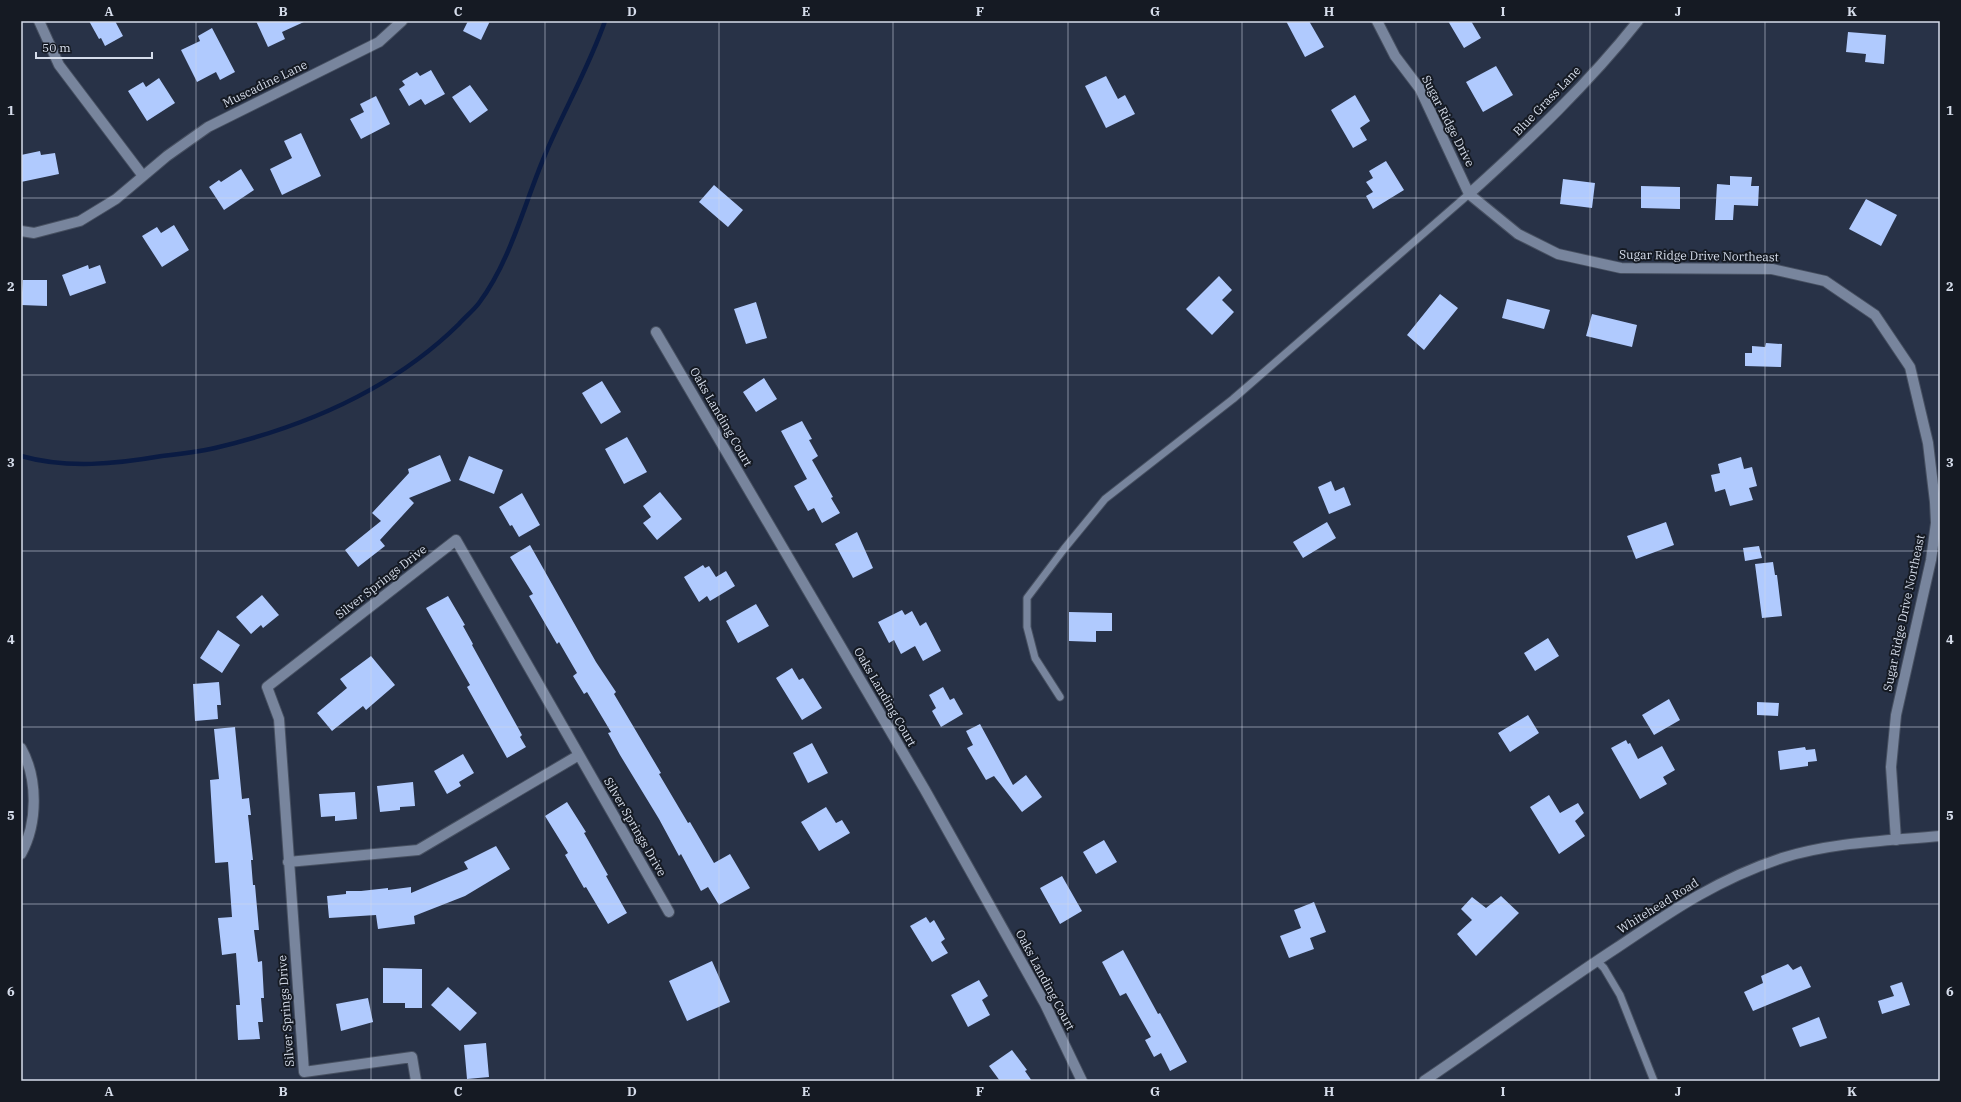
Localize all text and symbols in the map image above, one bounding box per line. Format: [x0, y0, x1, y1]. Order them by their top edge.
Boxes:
text: A [104, 3, 114, 20]
text: B [278, 3, 288, 20]
text: C [454, 3, 463, 20]
text: D [627, 3, 637, 20]
text: E [802, 3, 810, 20]
text: F [976, 3, 984, 20]
text: G [1150, 3, 1160, 20]
text: H [1324, 3, 1335, 20]
text: I [1501, 3, 1506, 20]
text: J [1675, 3, 1682, 20]
text: K [1847, 3, 1857, 20]
scale bar [36, 34, 152, 60]
text: 50 m [42, 40, 71, 55]
street label: Muscadine Lane [220, 57, 310, 111]
street label: Blue Grass Lane [1510, 63, 1584, 139]
street label: Sugar Ridge Drive [1419, 72, 1478, 169]
text: 1 [7, 102, 15, 119]
text: 1 [1946, 102, 1954, 119]
street label: Sugar Ridge Drive Northeast [1619, 247, 1779, 264]
text: 2 [7, 278, 15, 295]
text: 2 [1946, 278, 1954, 295]
street label: Oaks Landing Court [687, 365, 756, 469]
text: 3 [7, 454, 15, 471]
text: 3 [1946, 454, 1954, 471]
street label: Sugar Ridge Drive Northeast [1880, 533, 1927, 693]
street label: Silver Springs Drive [332, 541, 429, 622]
text: 4 [7, 631, 15, 648]
text: 4 [1946, 631, 1954, 648]
street label: Oaks Landing Court [851, 645, 920, 749]
street label: Silver Springs Drive [601, 775, 670, 879]
text: 5 [7, 807, 15, 824]
text: 5 [1946, 807, 1954, 824]
street label: Whitehead Road [1614, 875, 1701, 937]
street label: Oaks Landing Court [1013, 927, 1078, 1033]
street label: Silver Springs Drive [274, 955, 297, 1067]
text: 6 [7, 983, 15, 1000]
text: 6 [1946, 983, 1954, 1000]
text: A [104, 1083, 114, 1100]
text: B [278, 1083, 288, 1100]
text: C [454, 1083, 463, 1100]
text: D [627, 1083, 637, 1100]
text: E [802, 1083, 810, 1100]
text: F [976, 1083, 984, 1100]
text: G [1150, 1083, 1160, 1100]
text: H [1324, 1083, 1335, 1100]
text: I [1501, 1083, 1506, 1100]
text: J [1675, 1083, 1682, 1100]
text: K [1847, 1083, 1857, 1100]

